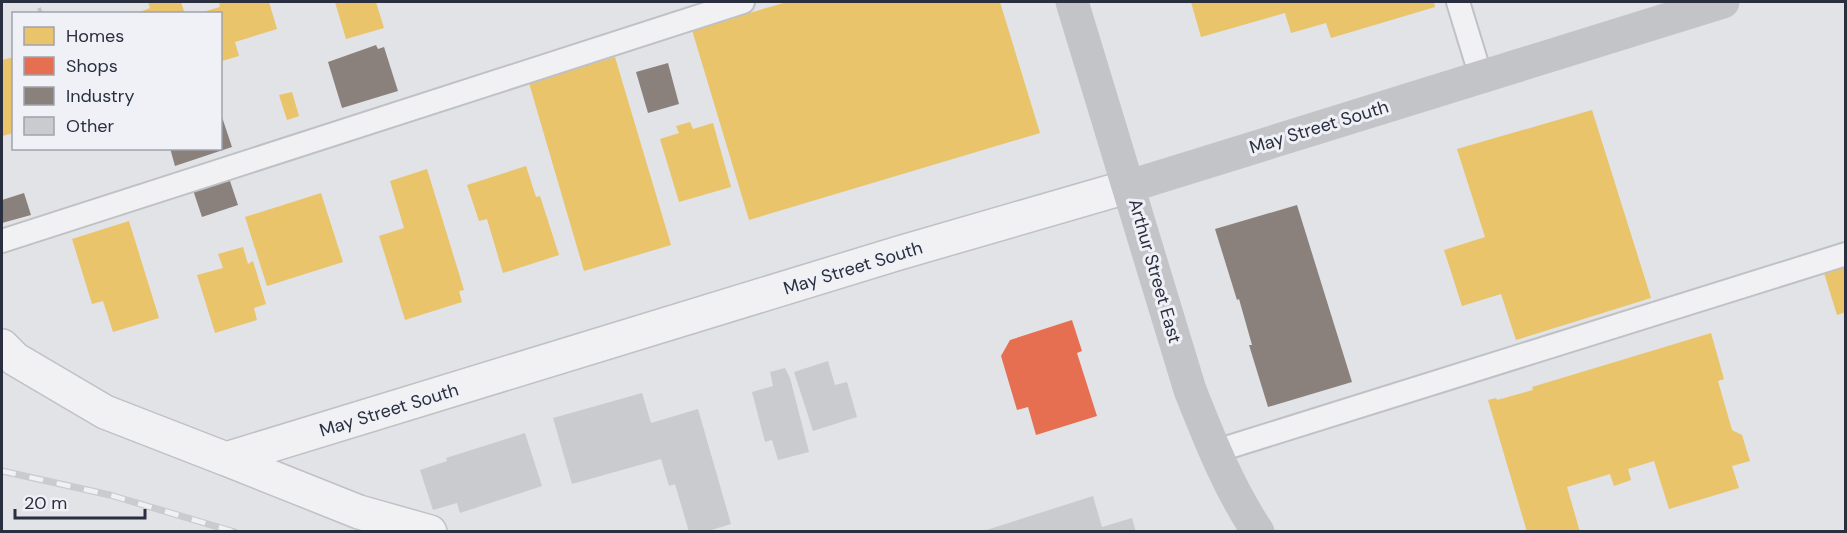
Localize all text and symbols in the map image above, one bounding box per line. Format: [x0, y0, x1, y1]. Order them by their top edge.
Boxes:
legend [12, 12, 222, 150]
text: Homes [66, 24, 124, 48]
text: Shops [66, 54, 118, 78]
text: Industry [66, 84, 135, 108]
street label: May Street South [1247, 94, 1391, 160]
text: Other [66, 114, 115, 138]
street label: Arthur Street East [1123, 196, 1187, 346]
street label: May Street South [781, 235, 925, 301]
street label: May Street South [317, 377, 461, 443]
scale bar [15, 482, 146, 520]
text: 20 m [24, 491, 67, 515]

